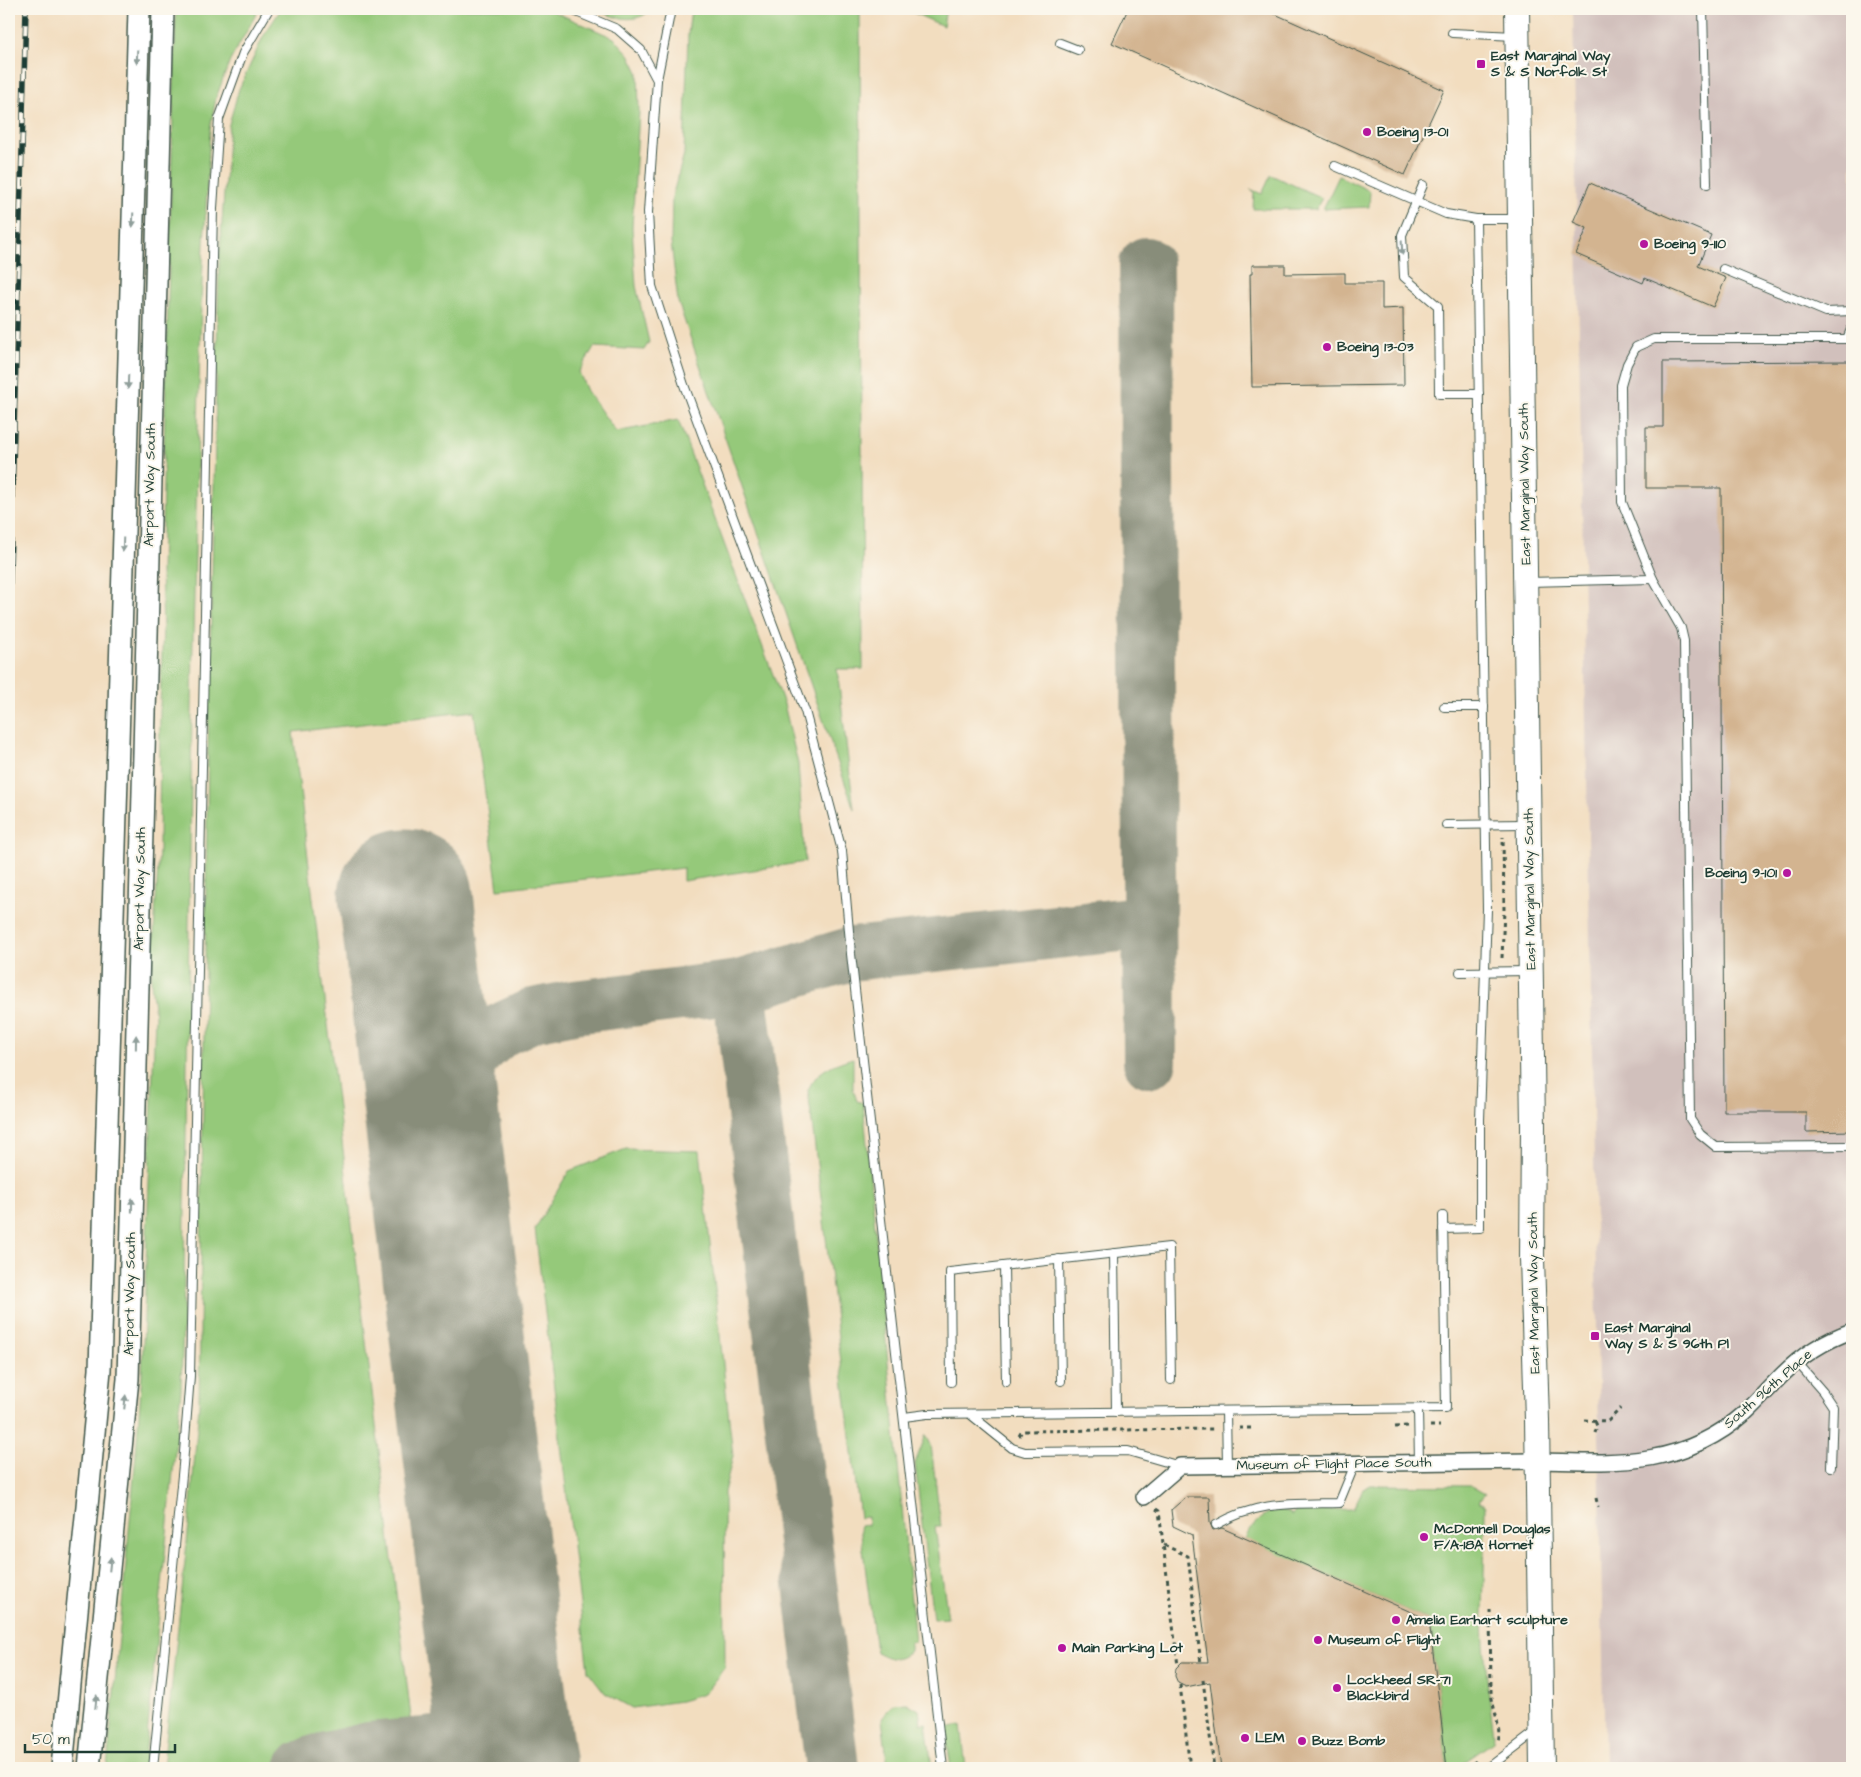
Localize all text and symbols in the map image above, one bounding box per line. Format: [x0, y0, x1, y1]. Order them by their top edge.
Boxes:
place label: East Marginal Way S & S Norfolk St [1490, 46, 1611, 82]
one-way arrow [133, 50, 141, 66]
marker: East Marginal Way S & S Norfolk St [1475, 58, 1487, 70]
place label: Boeing 13-01 [1377, 122, 1448, 143]
marker: Boeing 13-01 [1361, 126, 1373, 138]
one-way arrow [128, 212, 136, 228]
place label: Boeing 9-110 [1654, 234, 1726, 255]
marker: Boeing 9-110 [1638, 238, 1650, 250]
one-way arrow [1399, 240, 1407, 256]
place label: Boeing 13-03 [1337, 337, 1414, 358]
marker: Boeing 13-03 [1321, 341, 1333, 353]
one-way arrow [124, 375, 132, 391]
street label: East Marginal Way South [1514, 403, 1536, 565]
street label: Airport Way South [139, 423, 161, 547]
one-way arrow [119, 537, 127, 553]
street label: East Marginal Way South [1519, 808, 1541, 970]
street label: Airport Way South [129, 827, 151, 951]
place label: Boeing 9-101 [1705, 863, 1777, 884]
marker: Boeing 9-101 [1781, 867, 1793, 879]
one-way arrow [133, 1034, 141, 1050]
one-way arrow [128, 1196, 136, 1212]
street label: East Marginal Way South [1523, 1212, 1545, 1374]
street label: Airport Way South [119, 1232, 141, 1356]
place label: East Marginal Way S & S 96th Pl [1604, 1318, 1730, 1354]
marker: East Marginal Way S & S 96th Pl [1589, 1330, 1601, 1342]
street label: South 96th Place [1719, 1344, 1817, 1433]
one-way arrow [122, 1394, 130, 1410]
street label: Museum of Flight Place South [1236, 1452, 1432, 1476]
place label: McDonnell Douglas F/A-18A Hornet [1434, 1519, 1551, 1555]
marker: McDonnell Douglas F/A-18A Hornet [1418, 1531, 1430, 1543]
one-way arrow [106, 1556, 114, 1572]
place label: Amelia Earhart sculpture [1406, 1610, 1568, 1630]
marker: Amelia Earhart sculpture [1390, 1614, 1402, 1626]
place label: Museum of Flight [1328, 1630, 1441, 1651]
marker: Museum of Flight [1312, 1634, 1324, 1646]
place label: Main Parking Lot [1072, 1638, 1183, 1659]
marker: Main Parking Lot [1056, 1642, 1068, 1654]
place label: Lockheed SR-71 Blackbird [1347, 1670, 1451, 1706]
marker: Lockheed SR-71 Blackbird [1331, 1682, 1343, 1694]
one-way arrow [92, 1694, 100, 1710]
scale bar [25, 1722, 175, 1754]
place label: LEM [1255, 1728, 1285, 1748]
text: 50 m [32, 1729, 70, 1750]
place label: Buzz Bomb [1312, 1731, 1385, 1751]
marker: LEM [1239, 1732, 1251, 1744]
marker: Buzz Bomb [1296, 1735, 1308, 1747]

